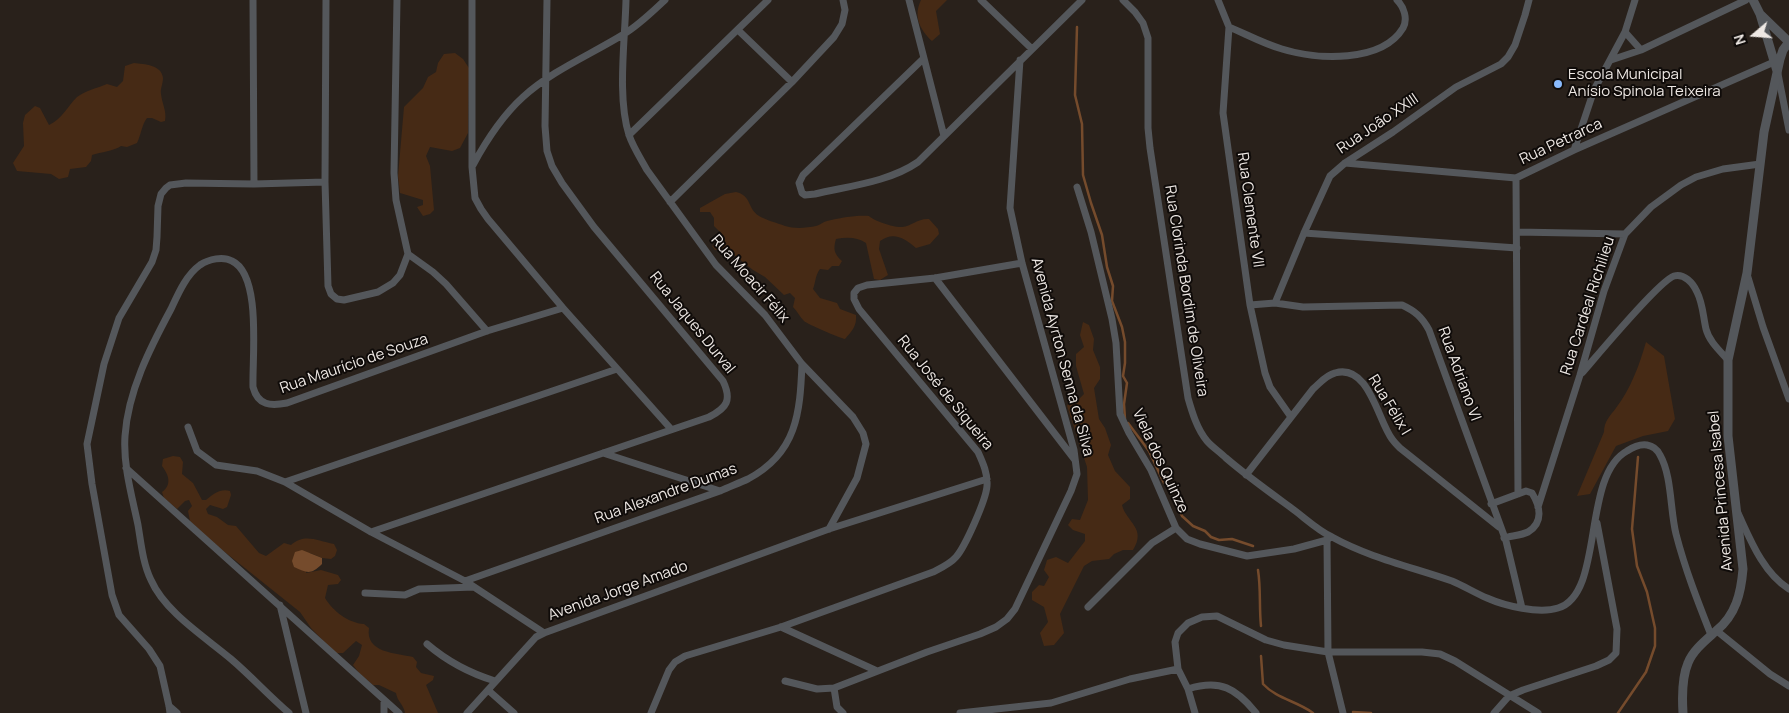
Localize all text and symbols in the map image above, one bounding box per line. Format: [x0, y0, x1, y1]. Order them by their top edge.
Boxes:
north arrow [1729, 10, 1779, 60]
text: N [1729, 32, 1750, 48]
place label: Escola Municipal Anísio Spinola Teixeira [1568, 66, 1721, 101]
marker: Escola Municipal Anísio Spinola Teixeira [1552, 78, 1564, 90]
street label: Rua João XXIII [1334, 90, 1422, 158]
street label: Rua Petrarca [1517, 115, 1605, 169]
street label: Rua Clemente VII [1233, 151, 1267, 269]
street label: Rua Clorinda Bordim de Oliveira [1160, 184, 1212, 398]
street label: Rua Moacir Félix [707, 231, 793, 327]
street label: Rua Cardeal Richilieu [1557, 234, 1619, 378]
street label: Avenida Ayrton Senna da Silva [1027, 256, 1097, 458]
street label: Rua Jaques Durval [645, 268, 739, 378]
street label: Rua Adriano VI [1434, 325, 1484, 423]
street label: Rua Maurício de Souza [278, 330, 430, 398]
street label: Rua José de Siqueira [893, 332, 997, 454]
street label: Rua Félix I [1364, 372, 1414, 438]
street label: Viela dos Quinze [1128, 406, 1192, 516]
street label: Avenida Princesa Isabel [1705, 410, 1737, 572]
street label: Rua Alexandre Dumas [593, 460, 739, 528]
street label: Avenida Jorge Amado [546, 557, 690, 625]

